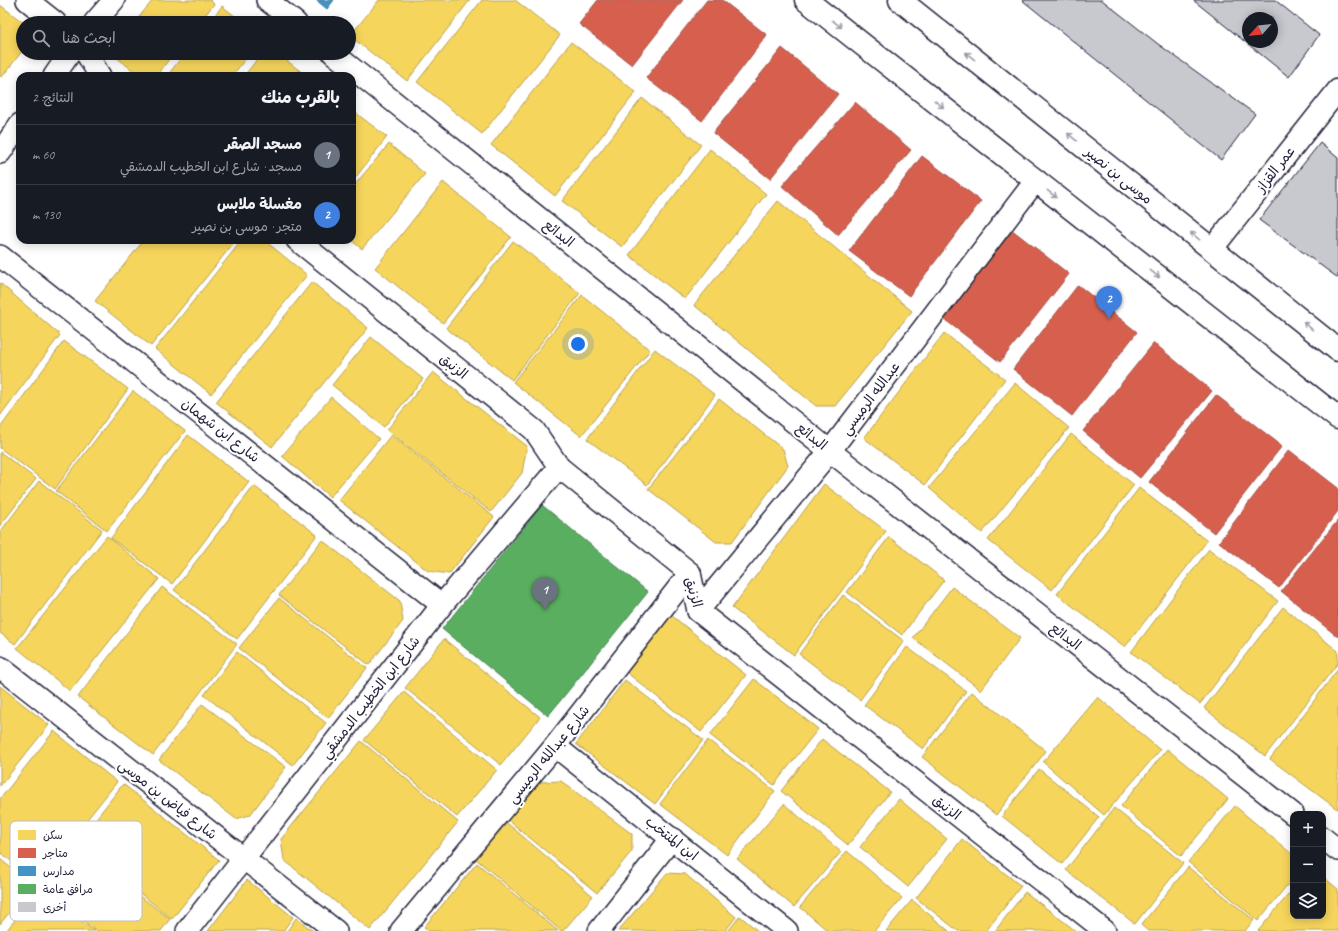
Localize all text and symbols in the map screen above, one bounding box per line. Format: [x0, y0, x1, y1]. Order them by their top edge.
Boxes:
north arrow [1242, 12, 1278, 48]
search box [16, 16, 356, 60]
one-way arrow [832, 20, 843, 28]
icon: search [30, 27, 52, 49]
text: ابحث هنا [62, 29, 116, 48]
one-way arrow [965, 52, 976, 60]
text: بالقرب منك [261, 87, 340, 108]
text: النتائج: 2 [32, 90, 74, 106]
one-way arrow [934, 100, 945, 109]
one-way arrow [1066, 133, 1077, 141]
text: مسجد الصقر [225, 135, 302, 154]
street label: موسى بن نصير [1081, 142, 1156, 208]
street label: عمر القزاز [1252, 143, 1299, 196]
text: 60 m [32, 147, 54, 163]
text: 1 [324, 147, 330, 163]
text: مسجد · شارع ابن الخطيب الدمشقي [120, 159, 302, 175]
one-way arrow [1047, 189, 1058, 198]
text: مغسلة ملابس [217, 195, 302, 214]
text: 130 m [32, 207, 60, 223]
text: 2 [324, 207, 330, 223]
street label: البدائع [539, 216, 577, 252]
text: متجر · موسى بن نصير [192, 219, 302, 235]
one-way arrow [1190, 231, 1201, 240]
one-way arrow [1149, 270, 1160, 278]
pin: 2 [1096, 286, 1122, 319]
one-way arrow [1302, 321, 1313, 330]
your location [568, 334, 588, 354]
street label: الزنبق [436, 350, 471, 383]
street label: عبدالله الرميسي [837, 358, 907, 441]
street label: شارع ابن شهمان [178, 395, 263, 467]
street label: البدائع [792, 419, 830, 455]
street label: الزنبق [681, 575, 706, 609]
pin: 1 [532, 577, 558, 610]
street label: البدائع [1046, 619, 1085, 655]
street label: شارع ابن الخطيب الدمشقي [317, 633, 427, 764]
street label: شارع عبدالله الرميسي [504, 702, 596, 809]
street label: شارع فياض بن موسى [115, 756, 220, 844]
street label: الزنبق [929, 791, 964, 824]
map controls [1290, 811, 1326, 919]
button: + [1290, 811, 1326, 847]
street label: ابن المنتخب [642, 813, 701, 864]
legend [10, 821, 142, 921]
text: سكن [43, 828, 63, 842]
text: متاجر [42, 846, 68, 860]
button: − [1290, 847, 1326, 883]
text: مدارس [43, 864, 74, 878]
text: مرافق عامة [43, 882, 93, 896]
button: layers [1290, 883, 1326, 919]
text: أخرى [43, 900, 66, 914]

